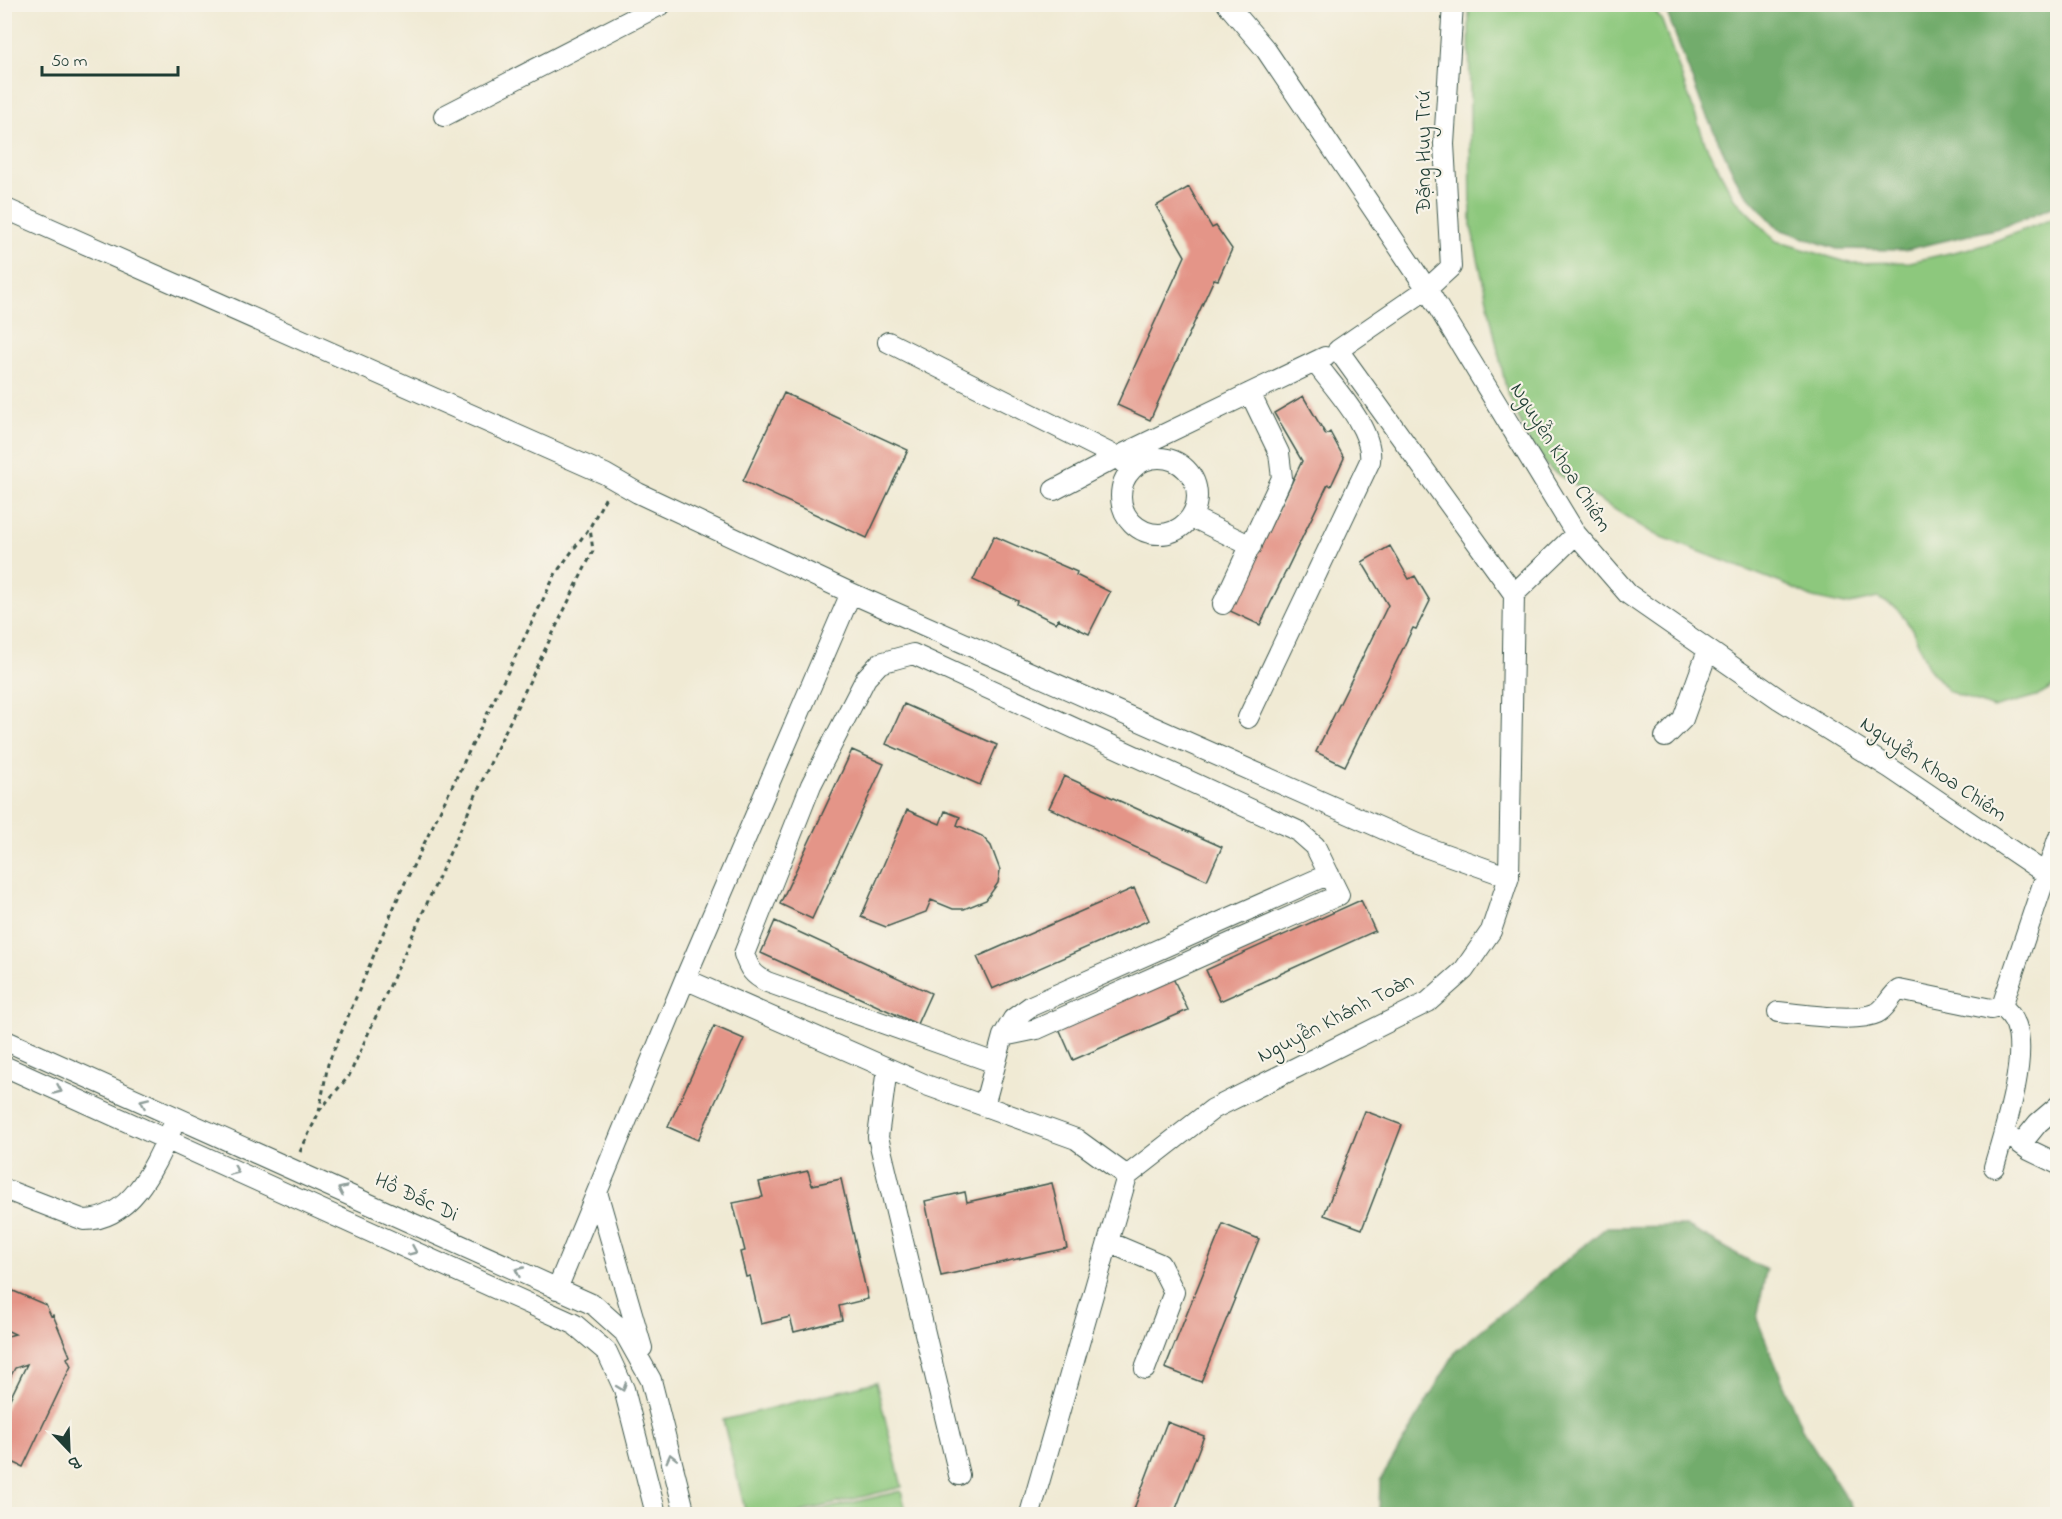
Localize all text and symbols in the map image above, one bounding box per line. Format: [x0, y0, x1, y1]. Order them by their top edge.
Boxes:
scale bar [42, 39, 178, 77]
text: 50 m [51, 49, 88, 75]
street label: Đặng Huy Trứ [1410, 91, 1442, 214]
street label: Nguyễn Khoa Chiêm [1500, 377, 1618, 540]
street label: Nguyễn Khoa Chiêm [1852, 710, 2013, 832]
street label: Nguyễn Khánh Toàn [1252, 967, 1421, 1073]
one-way arrow [51, 1083, 62, 1095]
one-way arrow [140, 1097, 151, 1109]
one-way arrow [229, 1163, 240, 1175]
street label: Hồ Đắc Di [369, 1166, 463, 1230]
one-way arrow [337, 1185, 348, 1197]
one-way arrow [407, 1244, 418, 1256]
one-way arrow [514, 1267, 525, 1279]
one-way arrow [615, 1381, 628, 1392]
north arrow [39, 1420, 99, 1480]
text: B [64, 1448, 85, 1475]
one-way arrow [666, 1453, 678, 1464]

